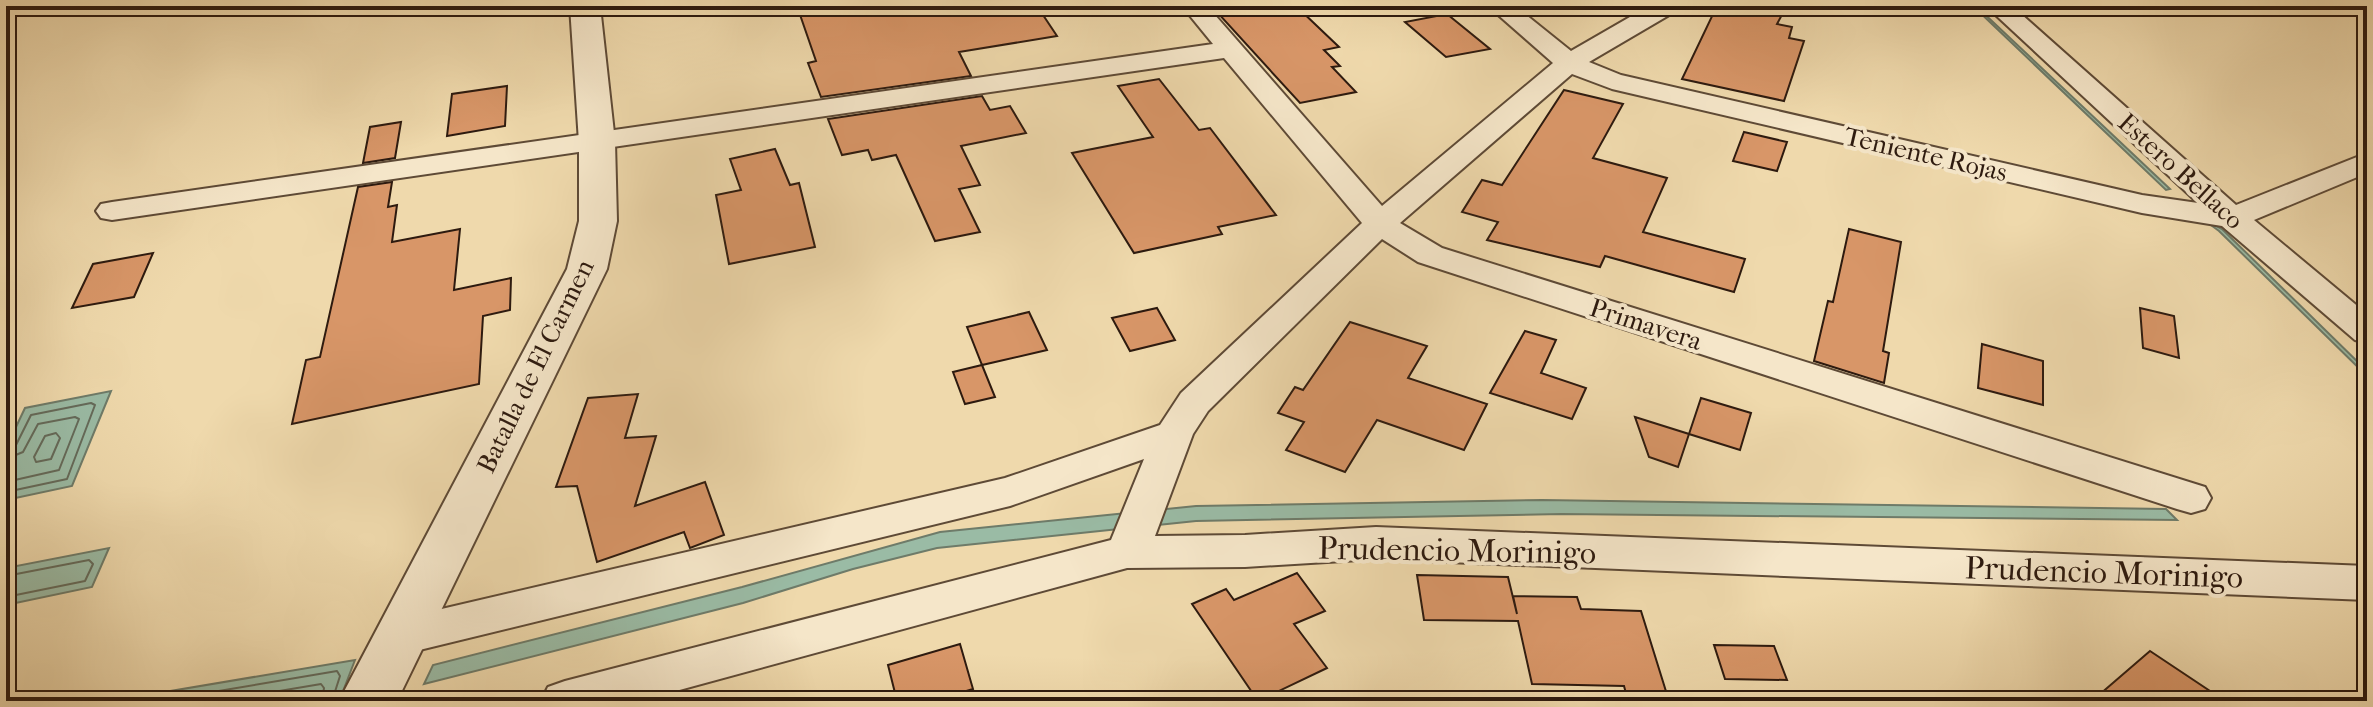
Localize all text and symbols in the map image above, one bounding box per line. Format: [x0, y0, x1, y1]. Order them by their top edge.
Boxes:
street label: Estero Bellaco [2112, 107, 2250, 236]
street label: Teniente Rojas [1841, 121, 2010, 188]
street label: Batalla de El Carmen [470, 254, 601, 478]
street label: Primavera [1586, 292, 1707, 357]
street label: Prudencio Morinigo [1318, 530, 1596, 571]
street label: Prudencio Morinigo [1964, 549, 2244, 596]

